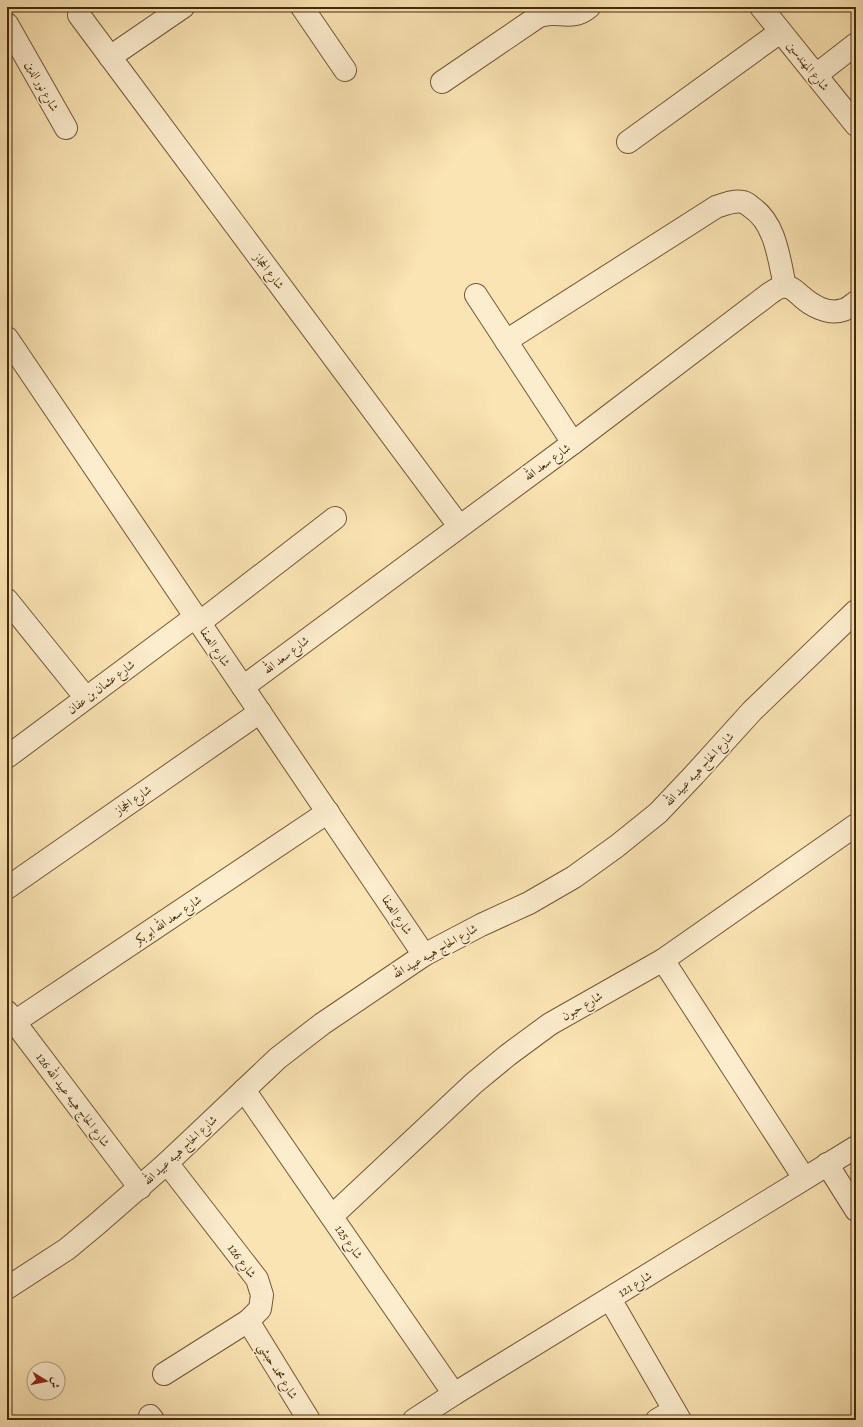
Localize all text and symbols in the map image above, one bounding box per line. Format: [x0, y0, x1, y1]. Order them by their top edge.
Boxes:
street label: شارع المهندسين [781, 38, 833, 96]
street label: شارع نور الدين [19, 58, 63, 116]
street label: شارع الحجاز [247, 249, 288, 294]
street label: شارع سعد الله [519, 438, 575, 487]
street label: شارع الصفا [194, 624, 234, 671]
street label: شارع سعد الله [258, 631, 314, 680]
street label: شارع عثمان بن عفان [64, 656, 140, 720]
street label: شارع الحاج هيبه عبيد الله [659, 727, 740, 811]
street label: شارع الحجاز [111, 781, 156, 821]
street label: شارع سعد الله ابو بكر [128, 890, 207, 952]
street label: شارع الصفا [376, 892, 416, 939]
street label: شارع الحاج هيبه عبيد الله [389, 918, 482, 984]
street label: شارع حبون [559, 988, 607, 1027]
street label: شارع الحاج هيبه عبيد الله 126 [30, 1049, 115, 1152]
street label: شارع الحاج هيبه عبيد الله [138, 1110, 223, 1191]
street label: شارع 125 [329, 1222, 367, 1264]
street label: شارع 126 [222, 1241, 260, 1283]
street label: شارع 121 [615, 1267, 657, 1303]
street label: شارع محمد حبشي [252, 1340, 302, 1404]
north arrow [26, 1361, 66, 1401]
text: ش [47, 1376, 64, 1389]

